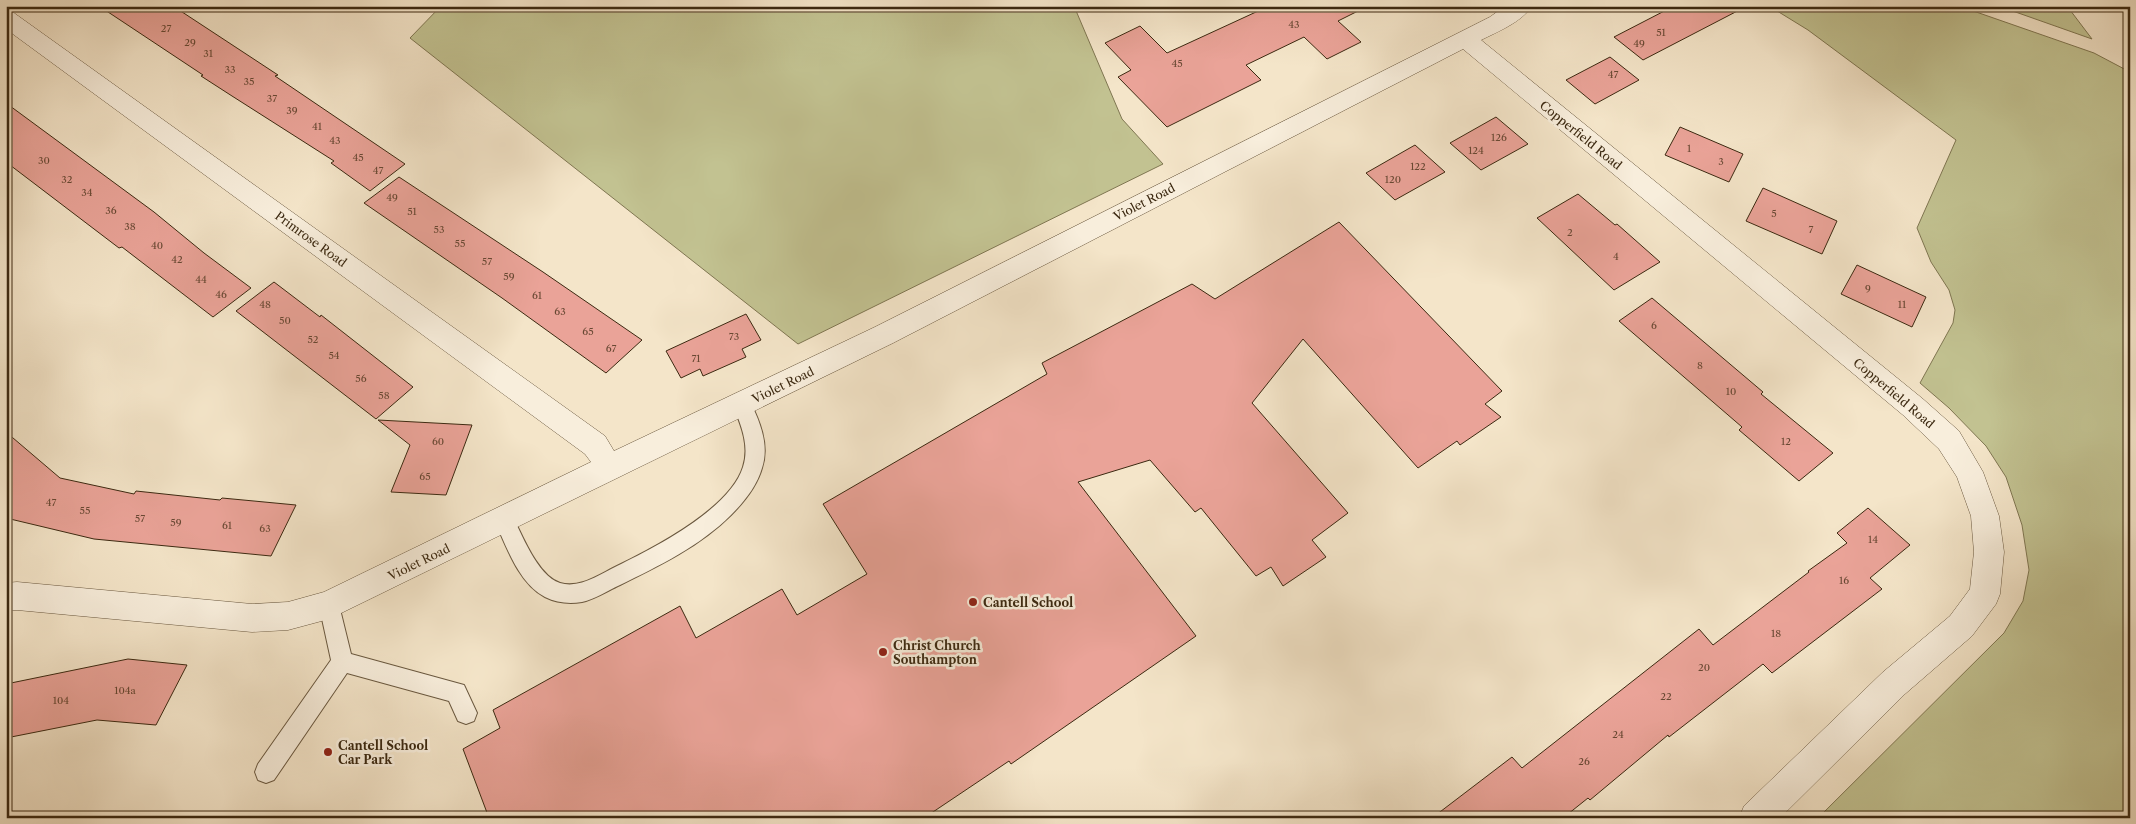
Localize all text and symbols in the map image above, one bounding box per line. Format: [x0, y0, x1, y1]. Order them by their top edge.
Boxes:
house number: 43 [1288, 18, 1300, 31]
house number: 27 [161, 22, 171, 35]
house number: 51 [1656, 26, 1667, 39]
house number: 29 [184, 36, 196, 49]
house number: 49 [1633, 37, 1645, 50]
house number: 31 [203, 47, 214, 60]
house number: 45 [1171, 57, 1183, 70]
house number: 33 [224, 63, 236, 76]
house number: 47 [1608, 68, 1618, 81]
house number: 35 [244, 75, 254, 88]
house number: 37 [267, 92, 277, 105]
street label: Copperfield Road [1537, 97, 1626, 173]
house number: 39 [286, 104, 298, 117]
house number: 41 [312, 120, 323, 133]
house number: 126 [1491, 131, 1507, 144]
house number: 43 [329, 134, 341, 147]
house number: 1 [1687, 142, 1692, 155]
house number: 124 [1468, 144, 1484, 157]
house number: 45 [352, 151, 364, 164]
house number: 30 [38, 154, 50, 167]
house number: 3 [1718, 155, 1724, 168]
house number: 122 [1410, 160, 1426, 173]
house number: 47 [373, 164, 383, 177]
house number: 32 [61, 173, 73, 186]
house number: 120 [1385, 173, 1401, 186]
street label: Violet Road [1110, 180, 1178, 224]
house number: 34 [81, 186, 93, 199]
house number: 49 [386, 191, 398, 204]
house number: 36 [105, 204, 117, 217]
house number: 51 [407, 205, 418, 218]
house number: 5 [1771, 207, 1777, 220]
street label: Primrose Road [272, 208, 350, 270]
house number: 38 [124, 220, 136, 233]
house number: 53 [434, 223, 444, 236]
house number: 7 [1809, 223, 1814, 236]
house number: 2 [1567, 226, 1573, 239]
house number: 55 [455, 237, 465, 250]
house number: 40 [151, 239, 163, 252]
house number: 4 [1613, 250, 1619, 263]
house number: 42 [171, 253, 183, 266]
house number: 57 [482, 255, 492, 268]
house number: 59 [503, 270, 515, 283]
house number: 44 [195, 273, 207, 286]
house number: 9 [1865, 282, 1871, 295]
house number: 46 [215, 288, 227, 301]
house number: 61 [532, 289, 543, 302]
house number: 48 [259, 298, 271, 311]
house number: 11 [1898, 298, 1907, 311]
house number: 63 [554, 305, 566, 318]
house number: 50 [279, 314, 291, 327]
house number: 6 [1651, 319, 1657, 332]
house number: 65 [582, 325, 594, 338]
house number: 73 [729, 330, 739, 343]
house number: 52 [307, 333, 319, 346]
house number: 67 [606, 342, 616, 355]
house number: 54 [328, 349, 340, 362]
house number: 71 [691, 352, 701, 365]
street label: Copperfield Road [1850, 355, 1938, 432]
house number: 8 [1697, 359, 1703, 372]
street label: Violet Road [749, 363, 817, 407]
house number: 56 [355, 372, 367, 385]
house number: 10 [1726, 385, 1736, 398]
house number: 58 [378, 389, 390, 402]
house number: 60 [432, 435, 444, 448]
house number: 12 [1781, 435, 1791, 448]
house number: 65 [419, 470, 431, 483]
house number: 47 [46, 496, 56, 509]
house number: 55 [80, 504, 90, 517]
house number: 57 [135, 512, 145, 525]
house number: 59 [170, 516, 182, 529]
house number: 61 [222, 519, 233, 532]
house number: 63 [259, 522, 271, 535]
house number: 14 [1868, 533, 1878, 546]
street label: Violet Road [385, 540, 453, 584]
house number: 16 [1839, 574, 1849, 587]
place label: Cantell School [983, 595, 1073, 610]
marker: Cantell School [967, 596, 979, 608]
house number: 18 [1771, 627, 1781, 640]
place label: Christ Church Southampton [893, 638, 981, 667]
marker: Christ Church Southampton [877, 646, 889, 658]
house number: 20 [1698, 661, 1710, 674]
house number: 104a [114, 684, 137, 697]
house number: 22 [1660, 690, 1672, 703]
house number: 104 [53, 694, 69, 707]
house number: 24 [1612, 728, 1624, 741]
place label: Cantell School Car Park [338, 738, 428, 767]
marker: Cantell School Car Park [322, 746, 334, 758]
house number: 26 [1578, 755, 1590, 768]

